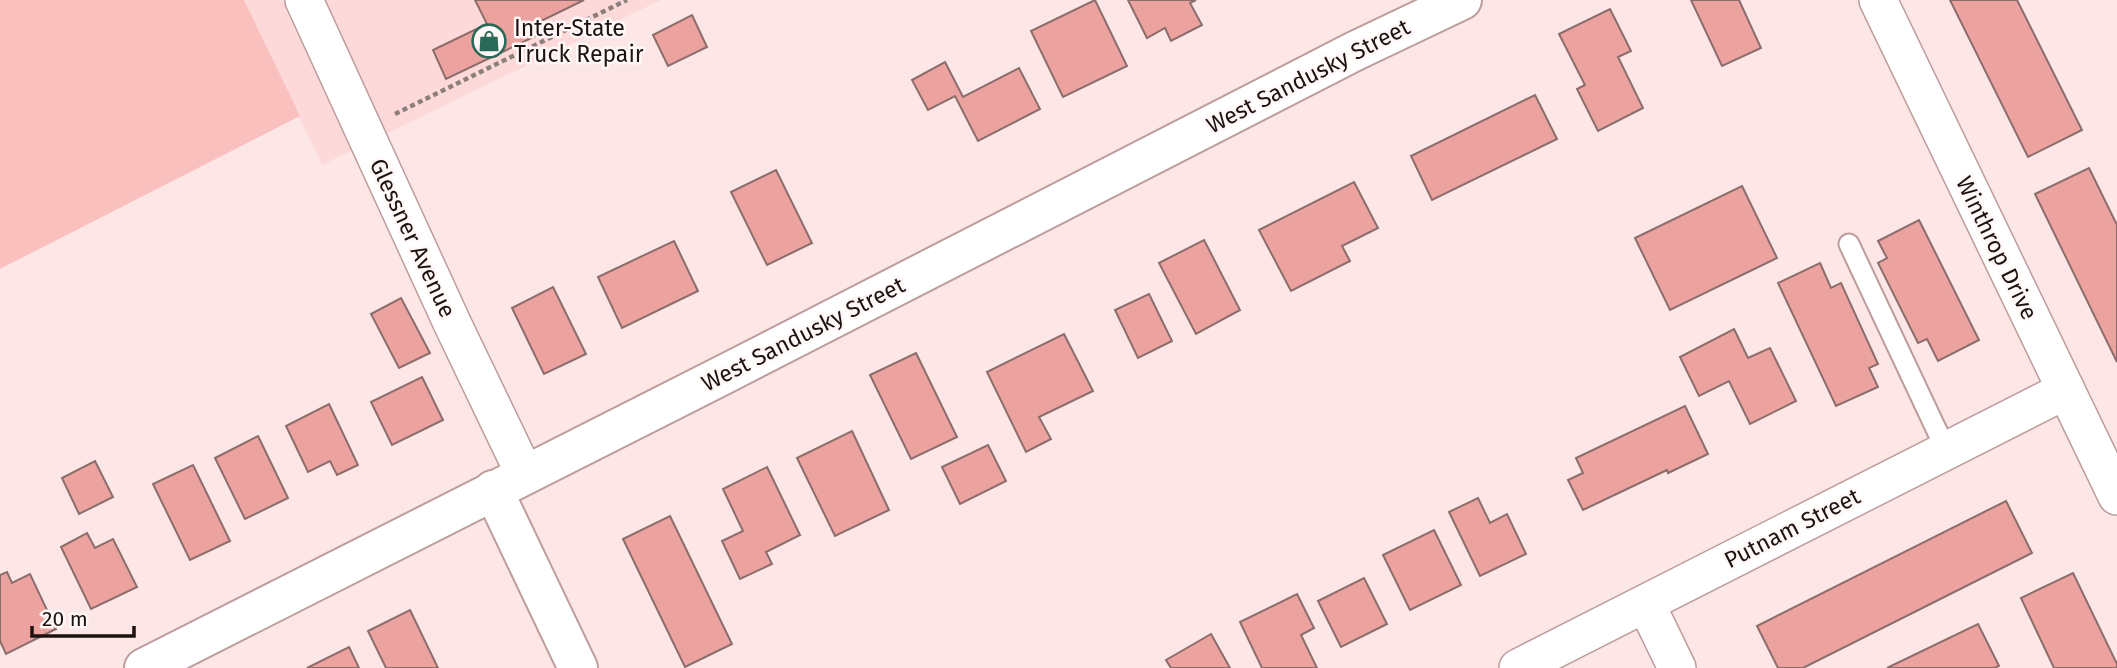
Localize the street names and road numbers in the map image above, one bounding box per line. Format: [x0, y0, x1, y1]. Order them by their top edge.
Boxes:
street label: West Sandusky Street [1202, 12, 1415, 139]
street label: Glessner Avenue [364, 154, 462, 322]
street label: Winthrop Drive [1950, 172, 2044, 324]
street label: West Sandusky Street [697, 270, 910, 397]
street label: Putnam Street [1719, 481, 1865, 574]

